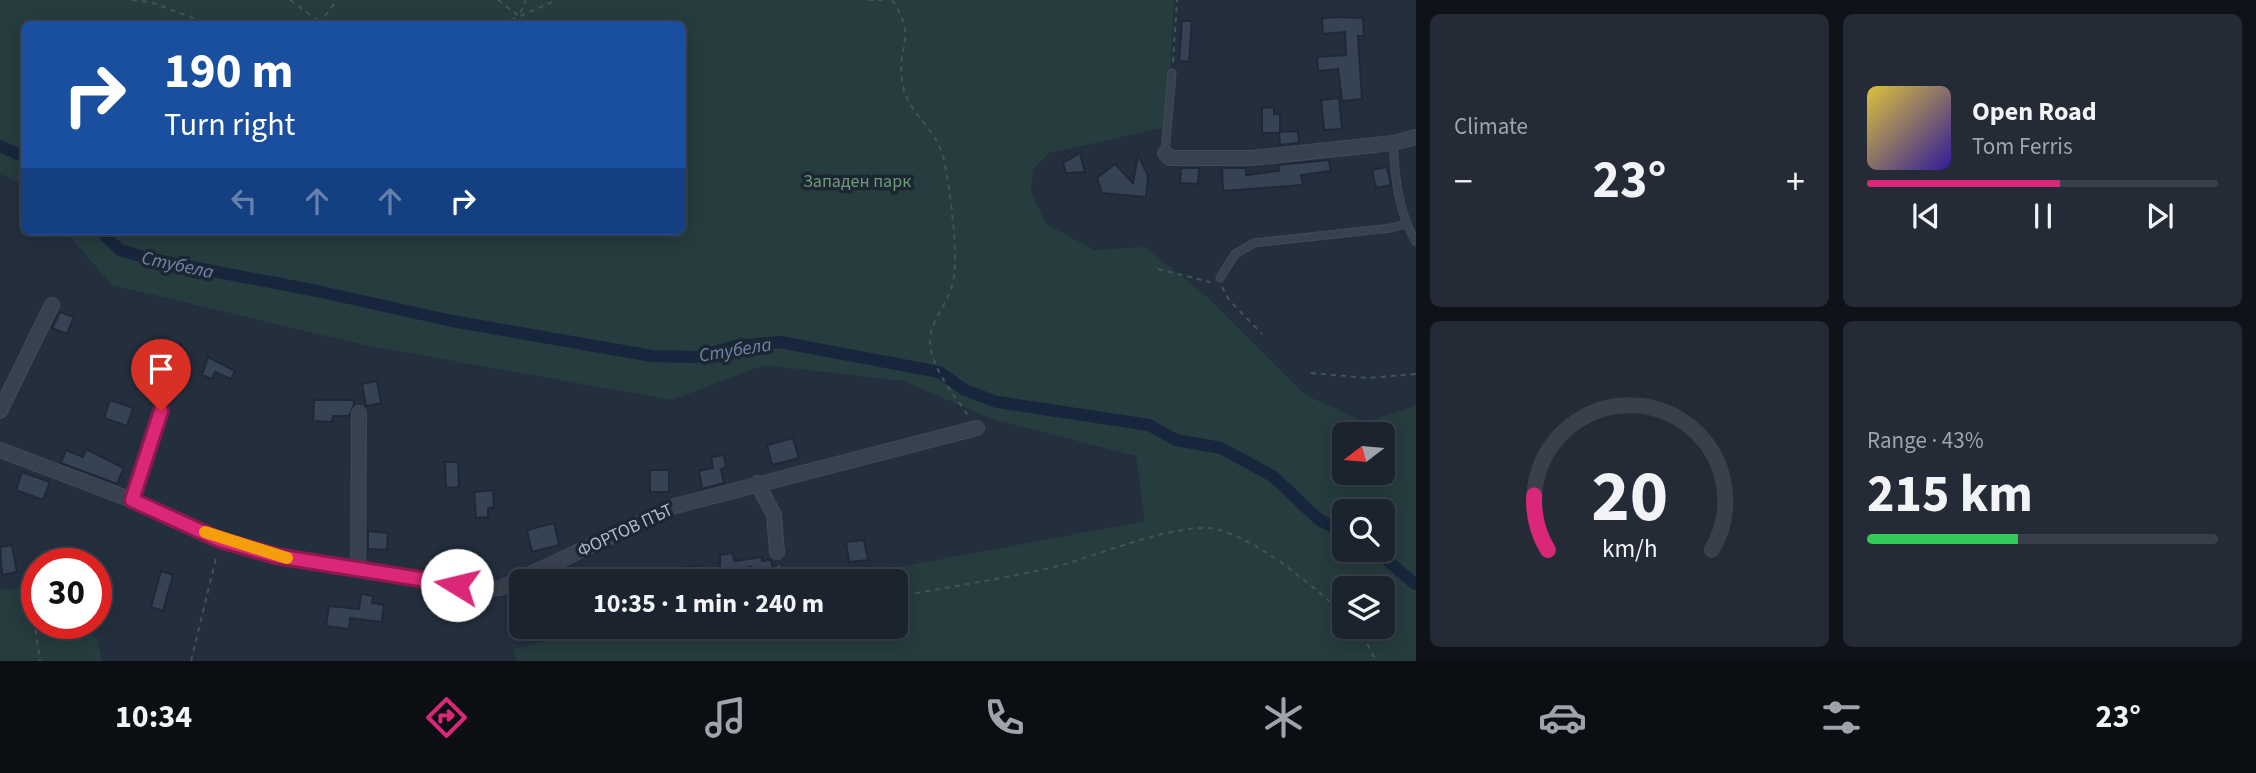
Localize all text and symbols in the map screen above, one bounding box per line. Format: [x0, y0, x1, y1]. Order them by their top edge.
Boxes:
text: 190 m [164, 37, 293, 107]
icon: right [49, 49, 140, 140]
text: Open Road [1972, 93, 2097, 130]
text: Turn right [164, 102, 295, 148]
text: Climate [1454, 110, 1528, 143]
text: Tom Ferris [1972, 130, 2073, 163]
text: 23° [1593, 144, 1666, 218]
text: − [1454, 155, 1473, 209]
text: + [1786, 155, 1805, 209]
park label: Западен парк [803, 169, 911, 194]
icon: left [225, 182, 263, 220]
icon: ahead [298, 182, 336, 220]
icon: ahead [371, 182, 409, 220]
icon: right [444, 182, 482, 220]
icon: previous [1907, 197, 1945, 235]
icon: pause [2024, 197, 2062, 235]
icon: next [2141, 197, 2179, 235]
water label: Стубела [139, 245, 216, 286]
water label: Стубела [697, 331, 773, 370]
pin [131, 339, 191, 411]
icon: arrive [142, 350, 180, 388]
north arrow [1332, 422, 1395, 485]
map controls [1332, 422, 1395, 639]
text: Range · 43% [1867, 424, 1984, 457]
text: 20 [1591, 445, 1668, 549]
text: 215 km [1867, 458, 2033, 532]
street label: ФОРТОВ ПЪТ [574, 497, 677, 563]
button: search [1332, 499, 1395, 562]
text: km/h [1602, 531, 1657, 567]
speed limit sign: 30 [21, 548, 112, 639]
position arrow [420, 548, 494, 622]
button: layers [1332, 576, 1395, 639]
text: 10:35 · 1 min · 240 m [593, 585, 824, 622]
icon: directions [422, 693, 471, 742]
icon: music [701, 693, 750, 742]
icon: phone [980, 693, 1029, 742]
icon: climate [1259, 693, 1308, 742]
icon: car [1538, 693, 1587, 742]
icon: filters [1817, 693, 1866, 742]
text: 10:34 [115, 694, 192, 740]
text: 23° [2095, 694, 2141, 740]

